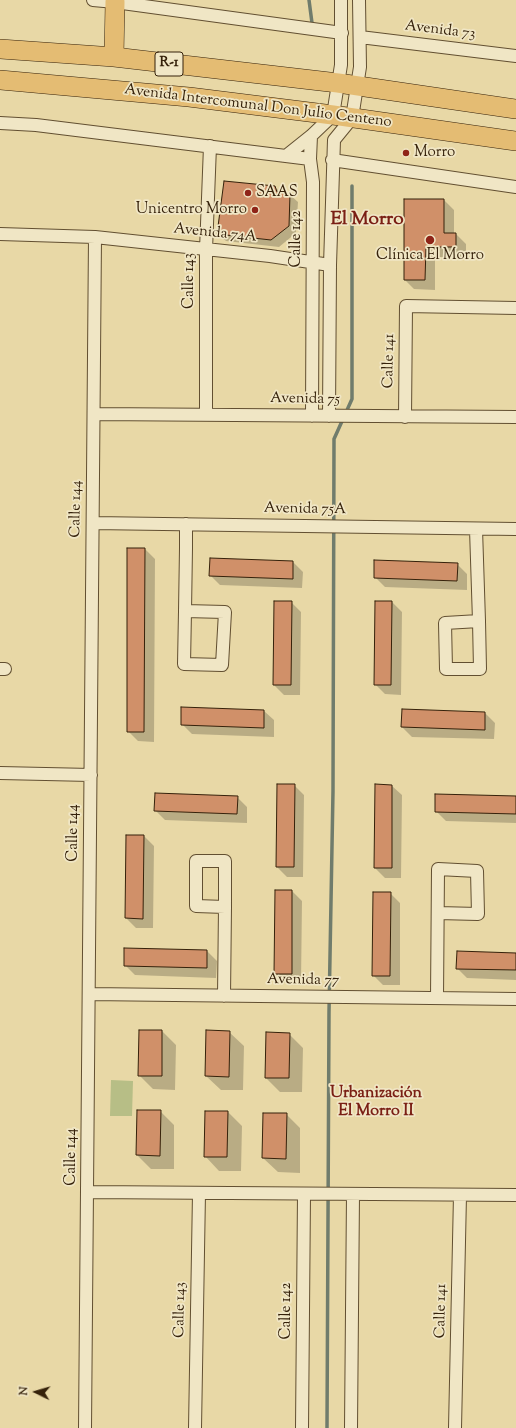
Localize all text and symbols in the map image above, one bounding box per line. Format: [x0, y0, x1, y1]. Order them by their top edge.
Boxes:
street label: Avenida 73 [404, 18, 476, 44]
road number: R-1 [155, 52, 183, 76]
street label: Avenida Intercomunal Don Julio Centeno [123, 82, 393, 132]
place label: Morro [414, 144, 455, 162]
marker: Morro [401, 148, 411, 158]
place label: SAAS [256, 184, 298, 202]
marker: SAAS [243, 188, 253, 198]
place label: Unicentro Morro [136, 201, 247, 219]
marker: Unicentro Morro [250, 205, 260, 215]
district label: El Morro [330, 210, 404, 232]
street label: Calle 142 [288, 211, 306, 267]
street label: Avenida 74A [172, 221, 258, 247]
marker: Clínica El Morro [424, 234, 436, 246]
place label: Clínica El Morro [376, 247, 484, 265]
street label: Calle 143 [181, 253, 199, 309]
street label: Calle 141 [381, 333, 399, 389]
street label: Avenida 75 [270, 390, 340, 410]
street label: Calle 144 [68, 480, 86, 538]
street label: Avenida 75A [264, 500, 346, 520]
street label: Calle 144 [65, 804, 83, 862]
street label: Avenida 77 [267, 971, 339, 991]
district label: Urbanización El Morro II [330, 1084, 422, 1122]
street label: Calle 144 [63, 1128, 81, 1186]
street label: Calle 143 [172, 1282, 190, 1338]
street label: Calle 142 [278, 1283, 296, 1339]
street label: Calle 141 [433, 1283, 451, 1339]
north arrow [16, 1372, 56, 1412]
text: N [16, 1386, 32, 1396]

